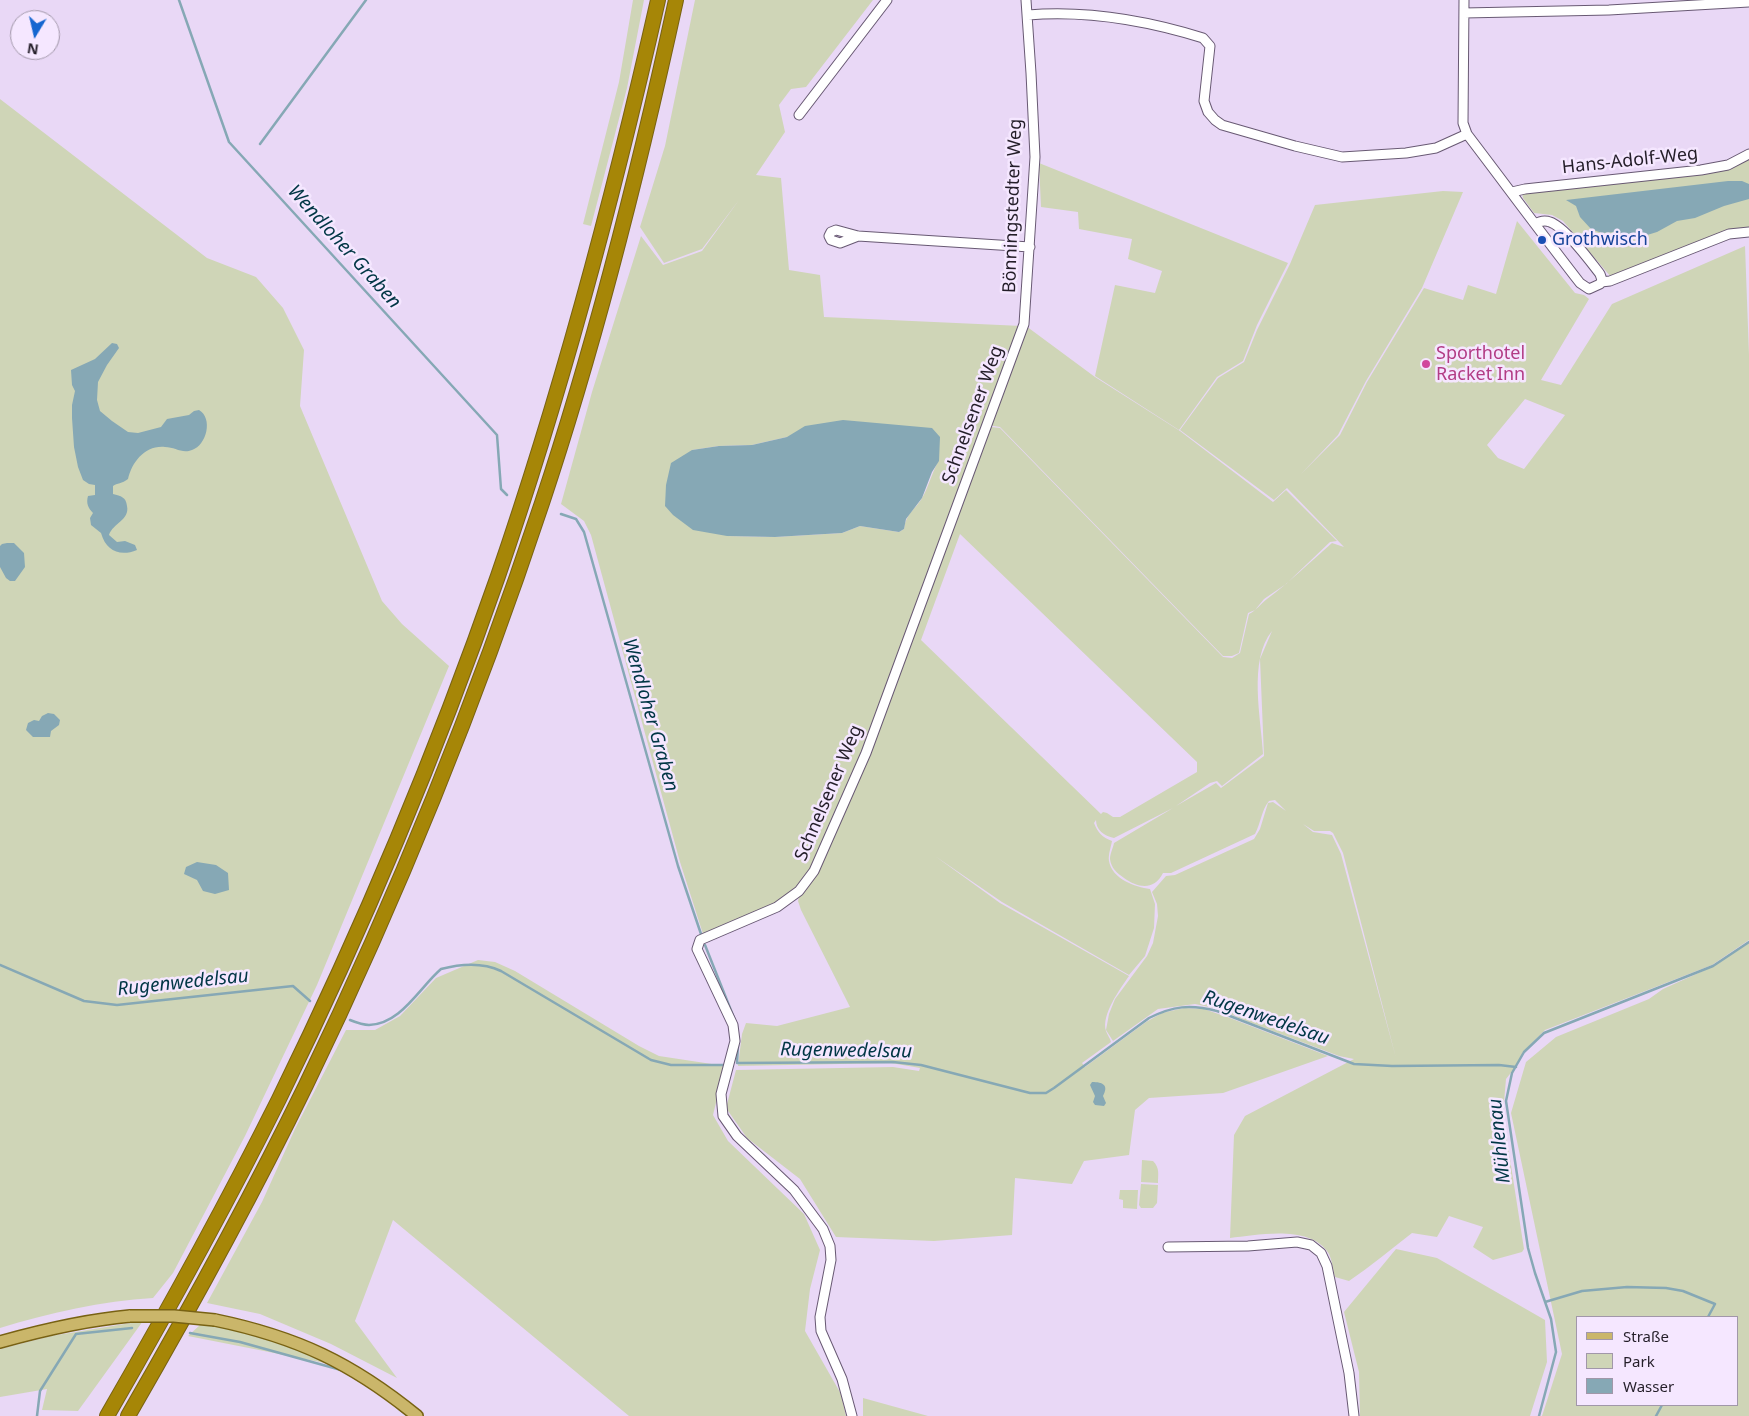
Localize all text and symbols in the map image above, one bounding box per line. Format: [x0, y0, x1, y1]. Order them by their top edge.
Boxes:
north arrow [10, 10, 60, 60]
text: N [26, 39, 40, 60]
street label: Bönningstedter Weg [999, 118, 1027, 294]
street label: Hans-Adolf-Weg [1561, 143, 1699, 179]
water label: Wendloher Graben [283, 181, 405, 313]
place label: Grothwisch [1552, 229, 1648, 251]
marker: Grothwisch [1536, 234, 1548, 246]
street label: Schnelsener Weg [938, 343, 1008, 487]
place label: Sporthotel Racket Inn [1436, 343, 1525, 386]
marker: Sporthotel Racket Inn [1420, 358, 1432, 370]
water label: Wendloher Graben [617, 636, 683, 794]
street label: Schnelsener Weg [791, 722, 867, 864]
water label: Rugenwedelsau [116, 965, 250, 1001]
water label: Rugenwedelsau [1200, 986, 1332, 1050]
water label: Rugenwedelsau [780, 1038, 912, 1064]
water label: Mühlenau [1484, 1097, 1516, 1185]
legend [1576, 1316, 1739, 1406]
text: Straße [1623, 1326, 1669, 1346]
text: Park [1623, 1351, 1655, 1371]
text: Wasser [1623, 1376, 1674, 1396]

